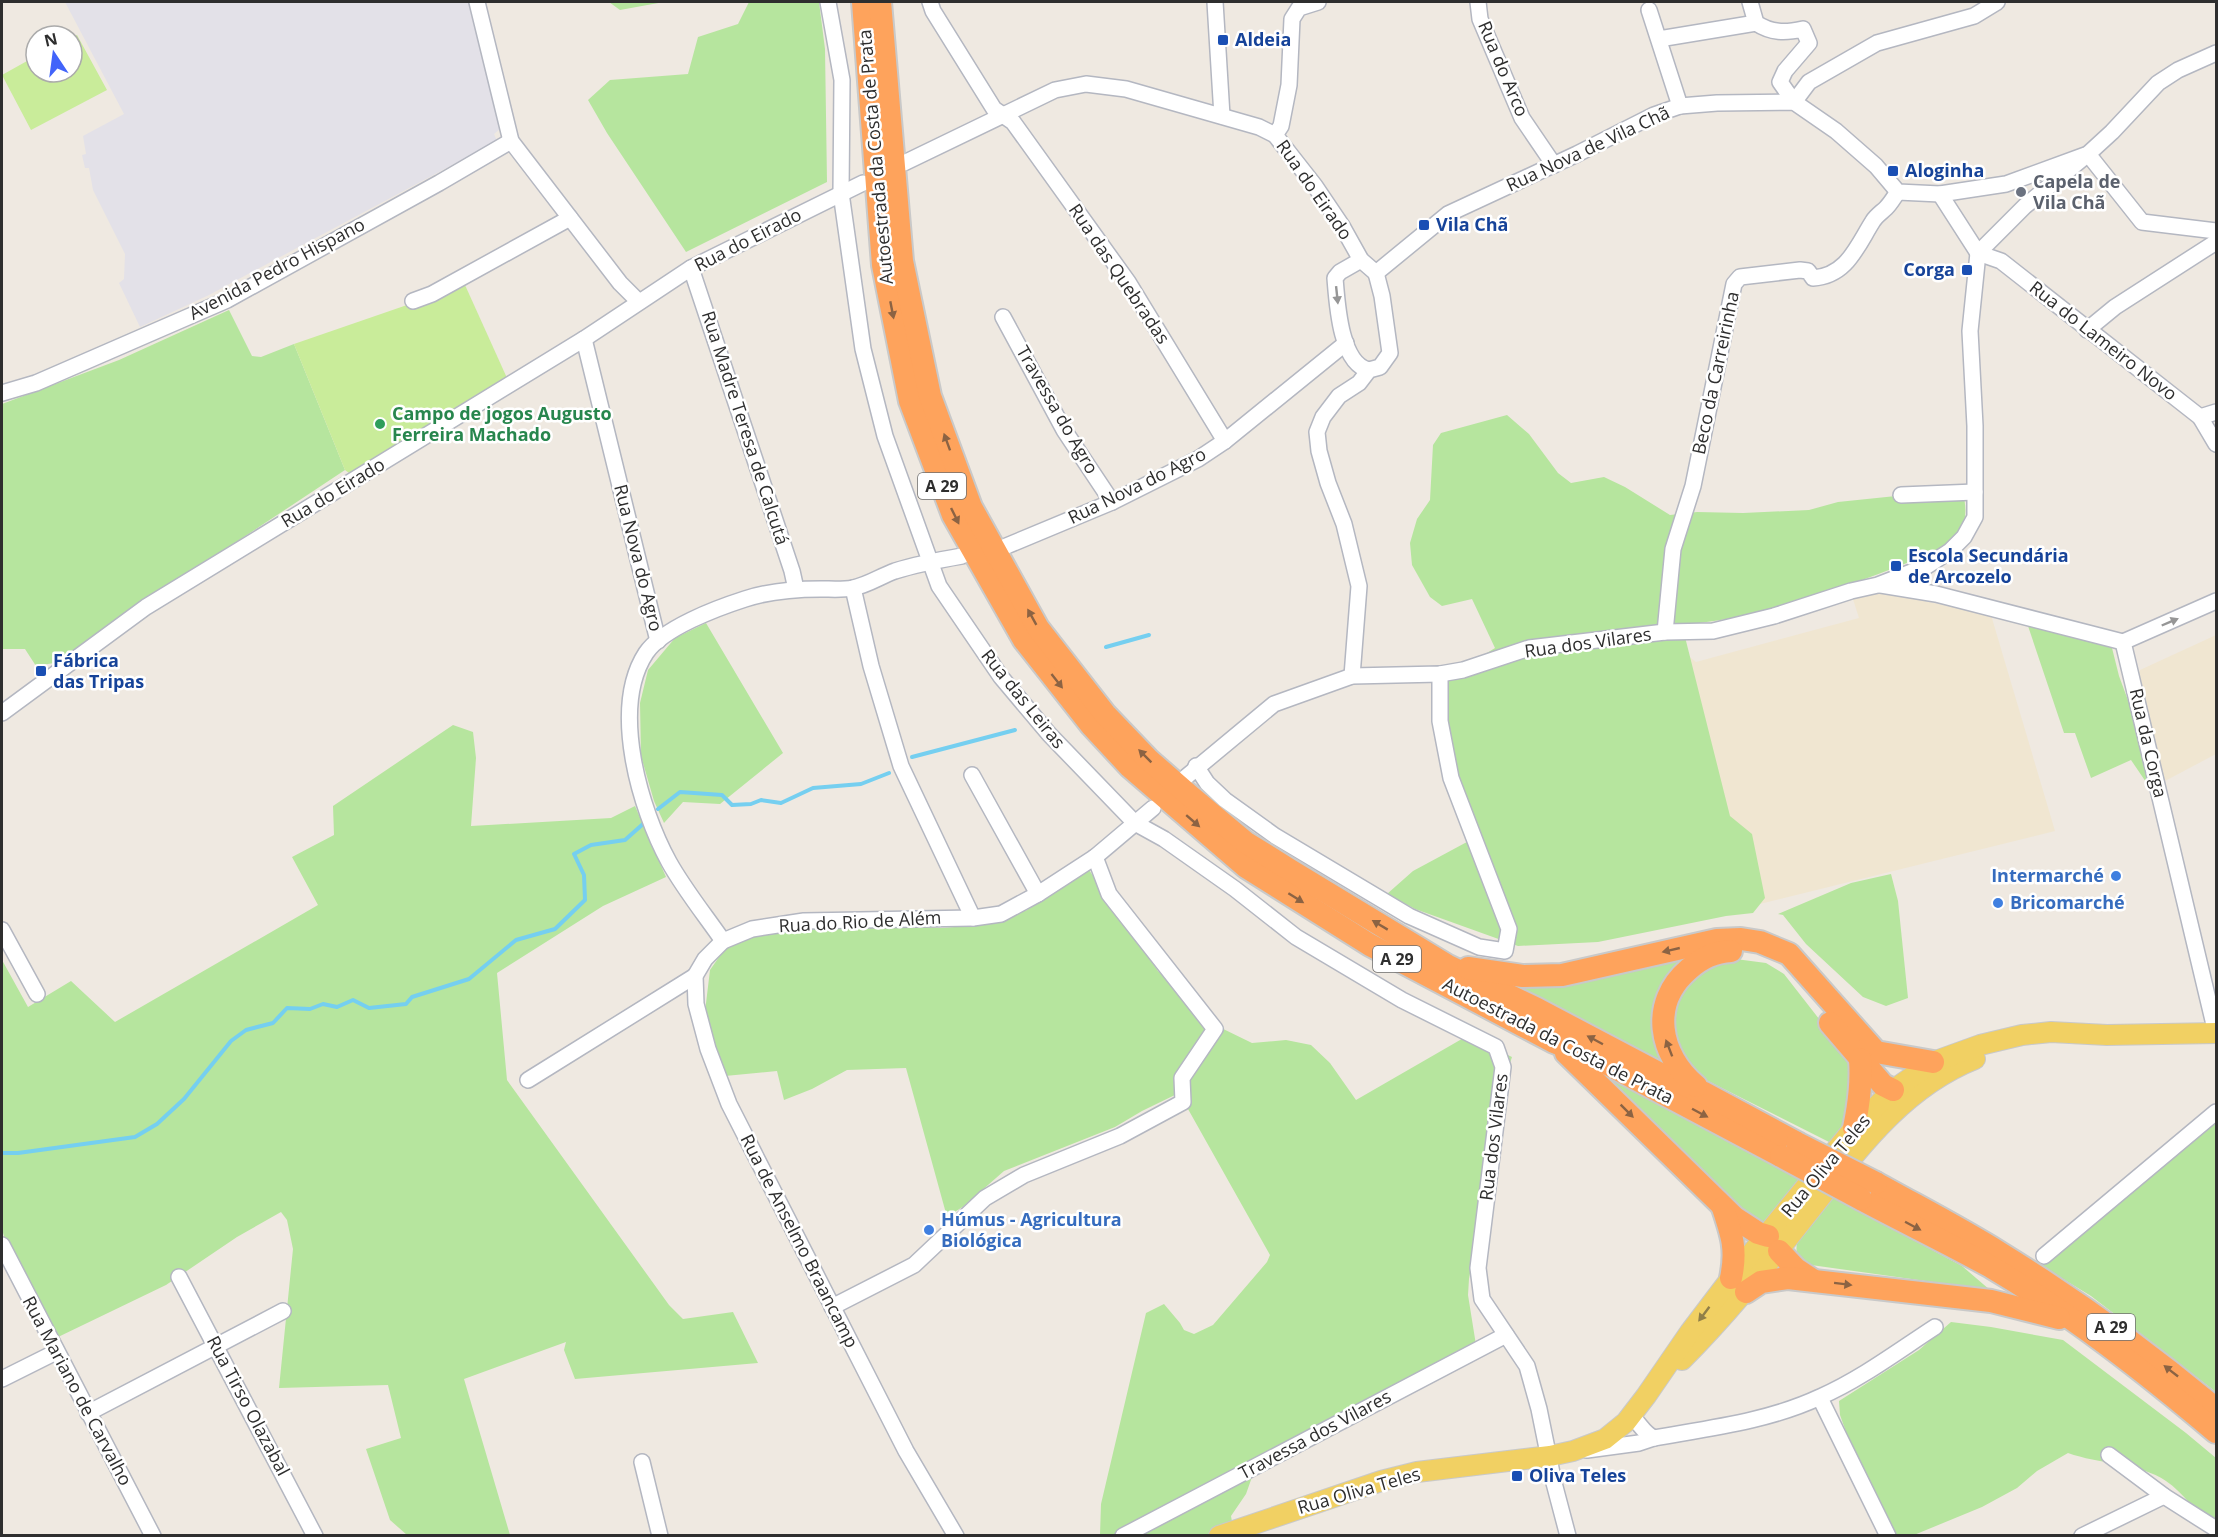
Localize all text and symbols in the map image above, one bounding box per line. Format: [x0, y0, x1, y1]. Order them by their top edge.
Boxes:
street label: Rua do Arco [1473, 17, 1535, 120]
north arrow [24, 24, 84, 84]
text: N [42, 27, 59, 52]
place label: Aldeia [1235, 27, 1291, 51]
street label: Autoestrada da Costa de Prata [852, 29, 898, 286]
marker: Aldeia [1216, 33, 1230, 47]
street label: Rua Nova de Vila Chã [1502, 100, 1673, 196]
street label: Rua do Eirado [1271, 135, 1358, 244]
place label: Aloginha [1905, 158, 1984, 182]
marker: Aloginha [1886, 164, 1900, 178]
place label: Capela de Vila Chã [2033, 169, 2120, 214]
marker: Capela de Vila Chã [2014, 185, 2028, 199]
street label: Rua das Quebradas [1064, 199, 1176, 348]
street label: Rua do Eirado [690, 202, 805, 276]
street label: Avenida Pedro Hispano [184, 212, 369, 325]
place label: Vila Chã [1436, 212, 1508, 236]
marker: Vila Chã [1417, 218, 1431, 232]
place label: Corga [1903, 257, 1955, 281]
marker: Corga [1960, 263, 1974, 277]
street label: Rua do Lameiro Novo [2025, 275, 2182, 405]
one-way arrow [1332, 286, 1342, 305]
street label: Beco da Carreirinha [1686, 289, 1744, 457]
one-way arrow [888, 301, 897, 320]
street label: Rua Madre Teresa de Calcutá [697, 308, 795, 548]
street label: Travessa do Agro [1011, 341, 1104, 478]
place label: Campo de jogos Augusto Ferreira Machado [392, 401, 612, 446]
marker: Campo de jogos Augusto Ferreira Machado [373, 417, 387, 431]
one-way arrow [941, 433, 951, 451]
street label: Rua Nova do Agro [1064, 441, 1210, 529]
street label: Rua do Eirado [276, 452, 389, 533]
road number: A 29 [918, 473, 966, 499]
street label: Rua Nova do Agro [609, 482, 669, 634]
one-way arrow [950, 508, 959, 525]
place label: Escola Secundária de Arcozelo [1908, 543, 2069, 588]
marker: Escola Secundária de Arcozelo [1889, 559, 1903, 573]
one-way arrow [1027, 608, 1037, 625]
one-way arrow [2161, 617, 2178, 626]
street label: Rua dos Vilares [1523, 621, 1653, 663]
street label: Rua das Leiras [976, 644, 1071, 753]
place label: Fábrica das Tripas [53, 648, 144, 693]
marker: Fábrica das Tripas [34, 664, 48, 678]
one-way arrow [1051, 674, 1063, 689]
street label: Rua da Corga [2125, 686, 2173, 800]
one-way arrow [1139, 750, 1153, 764]
one-way arrow [1185, 814, 1200, 827]
place label: Intermarché [1991, 863, 2104, 887]
marker: Intermarché [2109, 869, 2123, 883]
place label: Bricomarché [2010, 890, 2125, 914]
one-way arrow [1288, 892, 1304, 903]
marker: Bricomarché [1991, 896, 2005, 910]
street label: Rua do Rio de Além [778, 905, 942, 937]
one-way arrow [1372, 920, 1388, 931]
road number: A 29 [1373, 946, 1421, 972]
one-way arrow [1662, 946, 1681, 956]
street label: Autoestrada da Costa de Prata [1439, 971, 1678, 1109]
one-way arrow [1587, 1035, 1604, 1045]
one-way arrow [1664, 1039, 1673, 1057]
street label: Rua dos Vilares [1473, 1072, 1513, 1202]
one-way arrow [1619, 1103, 1633, 1117]
one-way arrow [1692, 1108, 1709, 1118]
street label: Rua Oliva Teles [1775, 1109, 1875, 1222]
street label: Rua de Anselmo Braancamp [735, 1130, 864, 1351]
place label: Húmus - Agricultura Biológica [941, 1207, 1122, 1252]
one-way arrow [1904, 1221, 1921, 1231]
marker: Húmus - Agricultura Biológica [922, 1223, 936, 1237]
one-way arrow [1833, 1279, 1852, 1289]
street label: Rua Mariano de Carvalho [18, 1292, 138, 1489]
one-way arrow [1699, 1306, 1711, 1321]
road number: A 29 [2087, 1314, 2135, 1340]
street label: Rua Tirso Olazabal [202, 1331, 296, 1480]
one-way arrow [2164, 1366, 2179, 1378]
street label: Travessa dos Vilares [1234, 1384, 1395, 1484]
street label: Rua Oliva Teles [1294, 1461, 1423, 1519]
place label: Oliva Teles [1529, 1463, 1626, 1487]
marker: Oliva Teles [1510, 1469, 1524, 1483]

